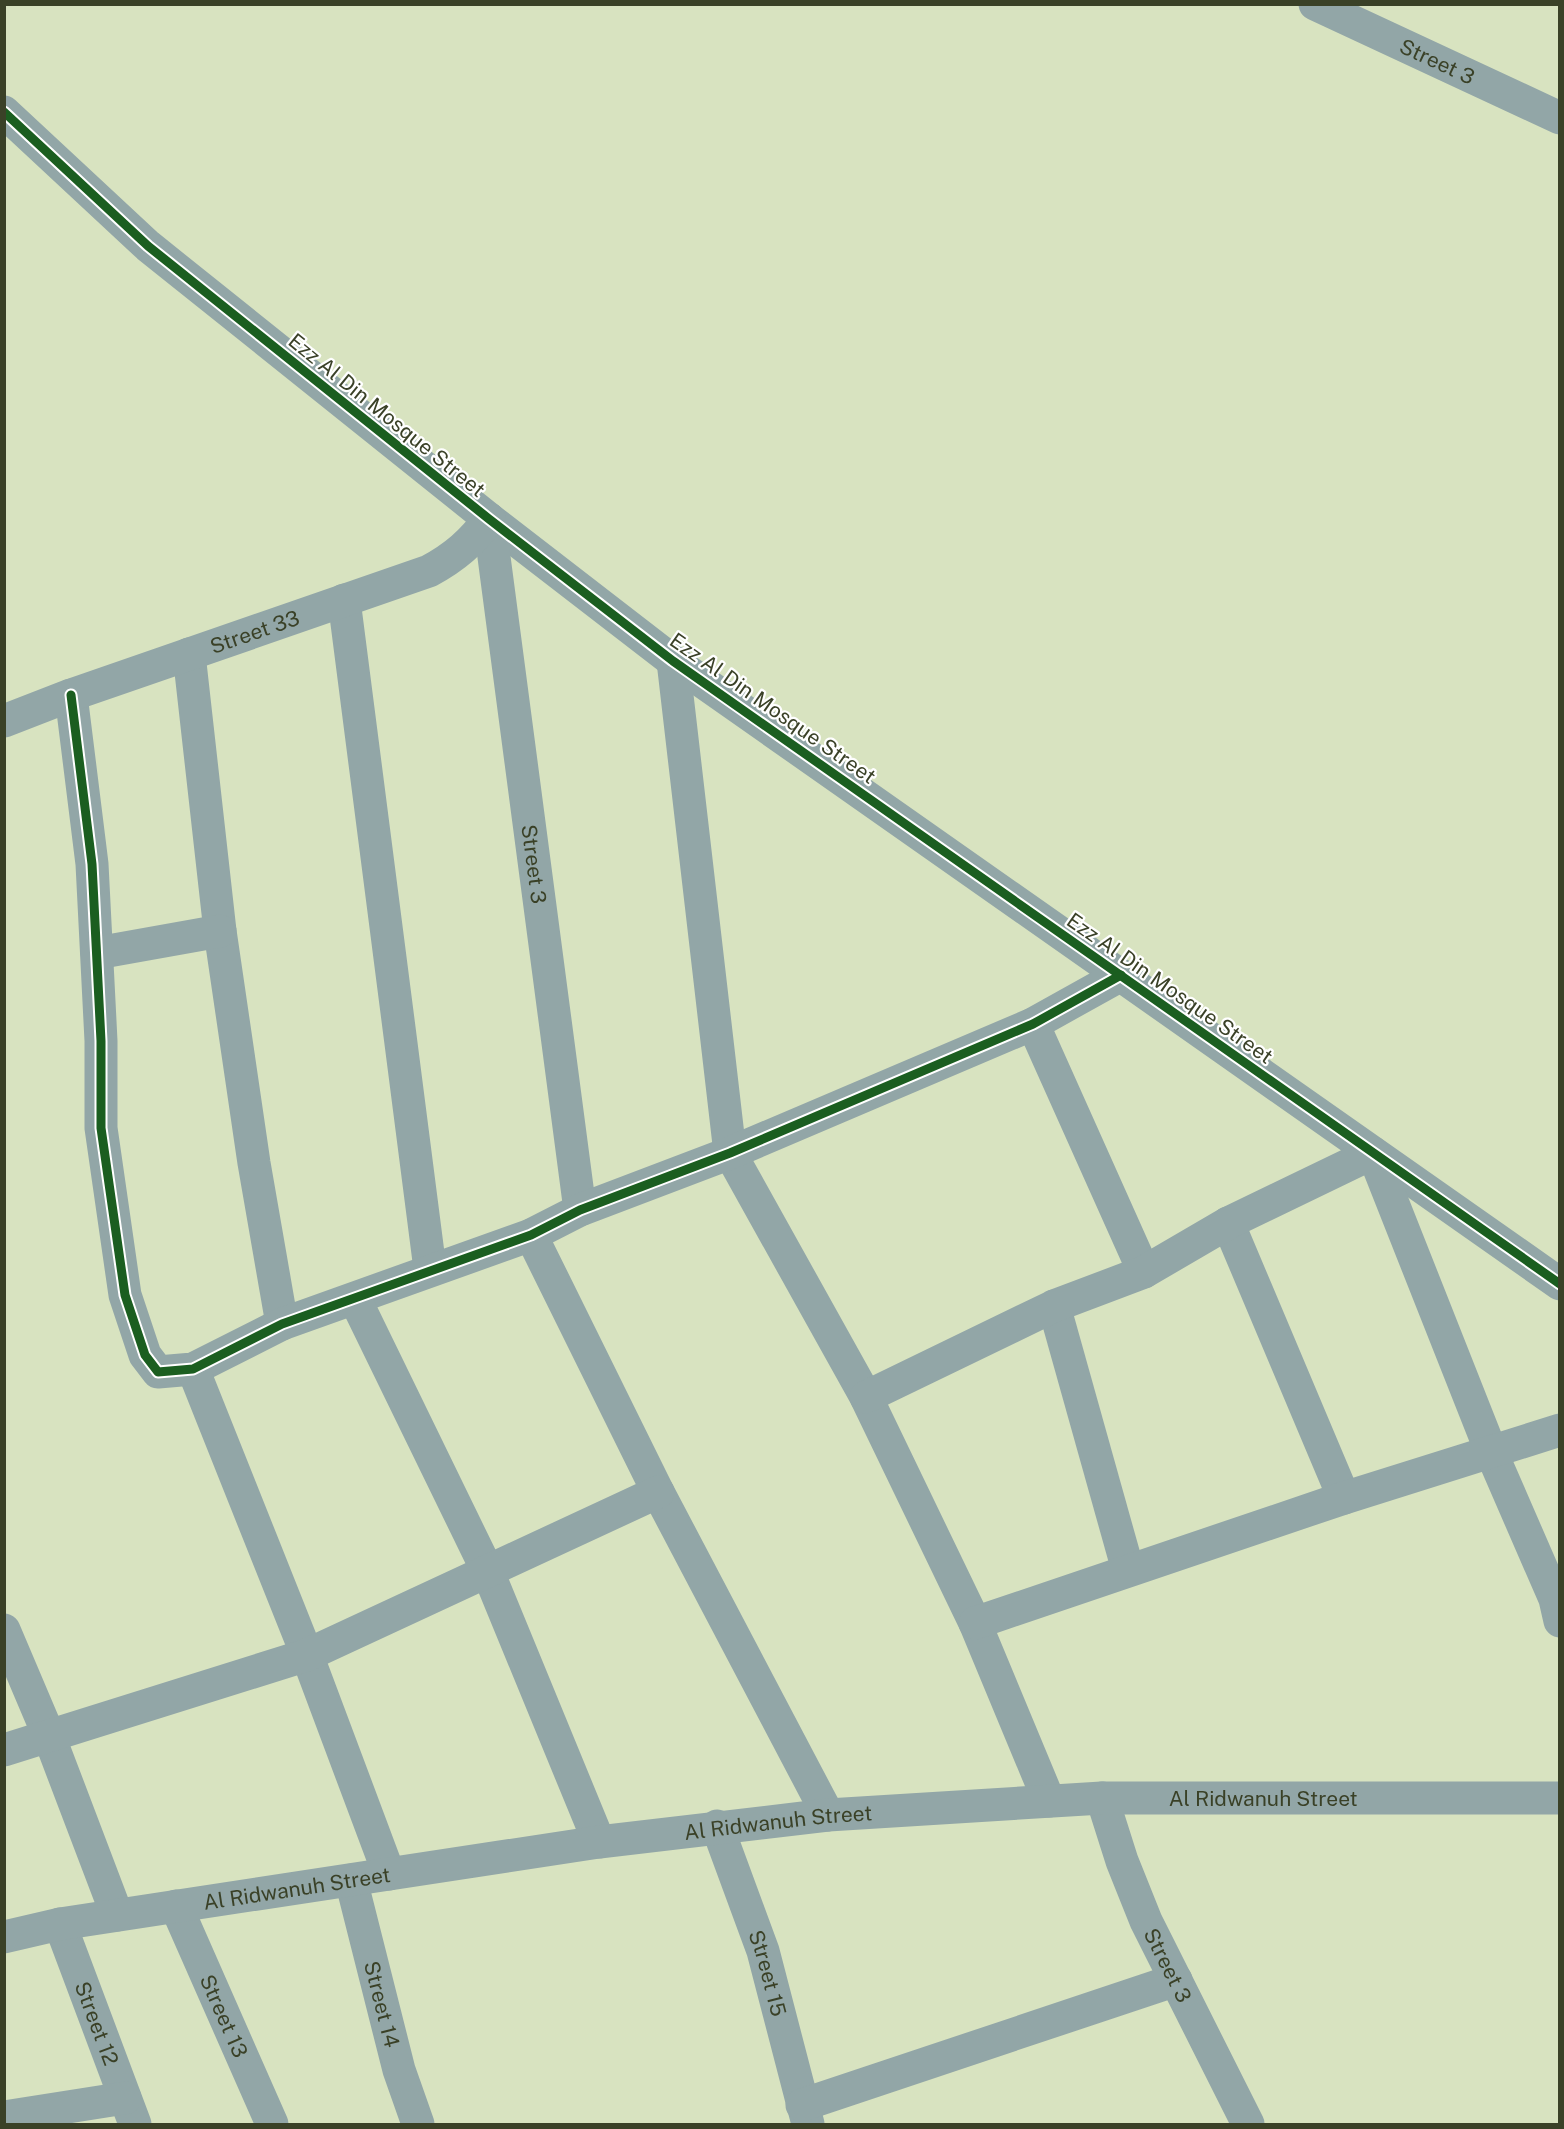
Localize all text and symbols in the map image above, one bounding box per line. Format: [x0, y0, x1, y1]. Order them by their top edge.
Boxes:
street label: Street 3 [1396, 33, 1479, 89]
street label: Ezz Al Din Mosque Street [284, 328, 490, 502]
street label: Street 33 [206, 604, 302, 658]
street label: Ezz Al Din Mosque Street [665, 627, 881, 789]
street label: Street 3 [517, 823, 552, 905]
street label: Ezz Al Din Mosque Street [1062, 907, 1278, 1069]
street label: Al Ridwanuh Street [1169, 1786, 1358, 1811]
street label: Al Ridwanuh Street [683, 1800, 873, 1844]
street label: Al Ridwanuh Street [201, 1861, 392, 1915]
street label: Street 3 [1139, 1924, 1197, 2006]
street label: Street 15 [744, 1927, 792, 2019]
street label: Street 14 [359, 1958, 405, 2050]
street label: Street 13 [195, 1970, 254, 2061]
street label: Street 12 [70, 1978, 124, 2069]

